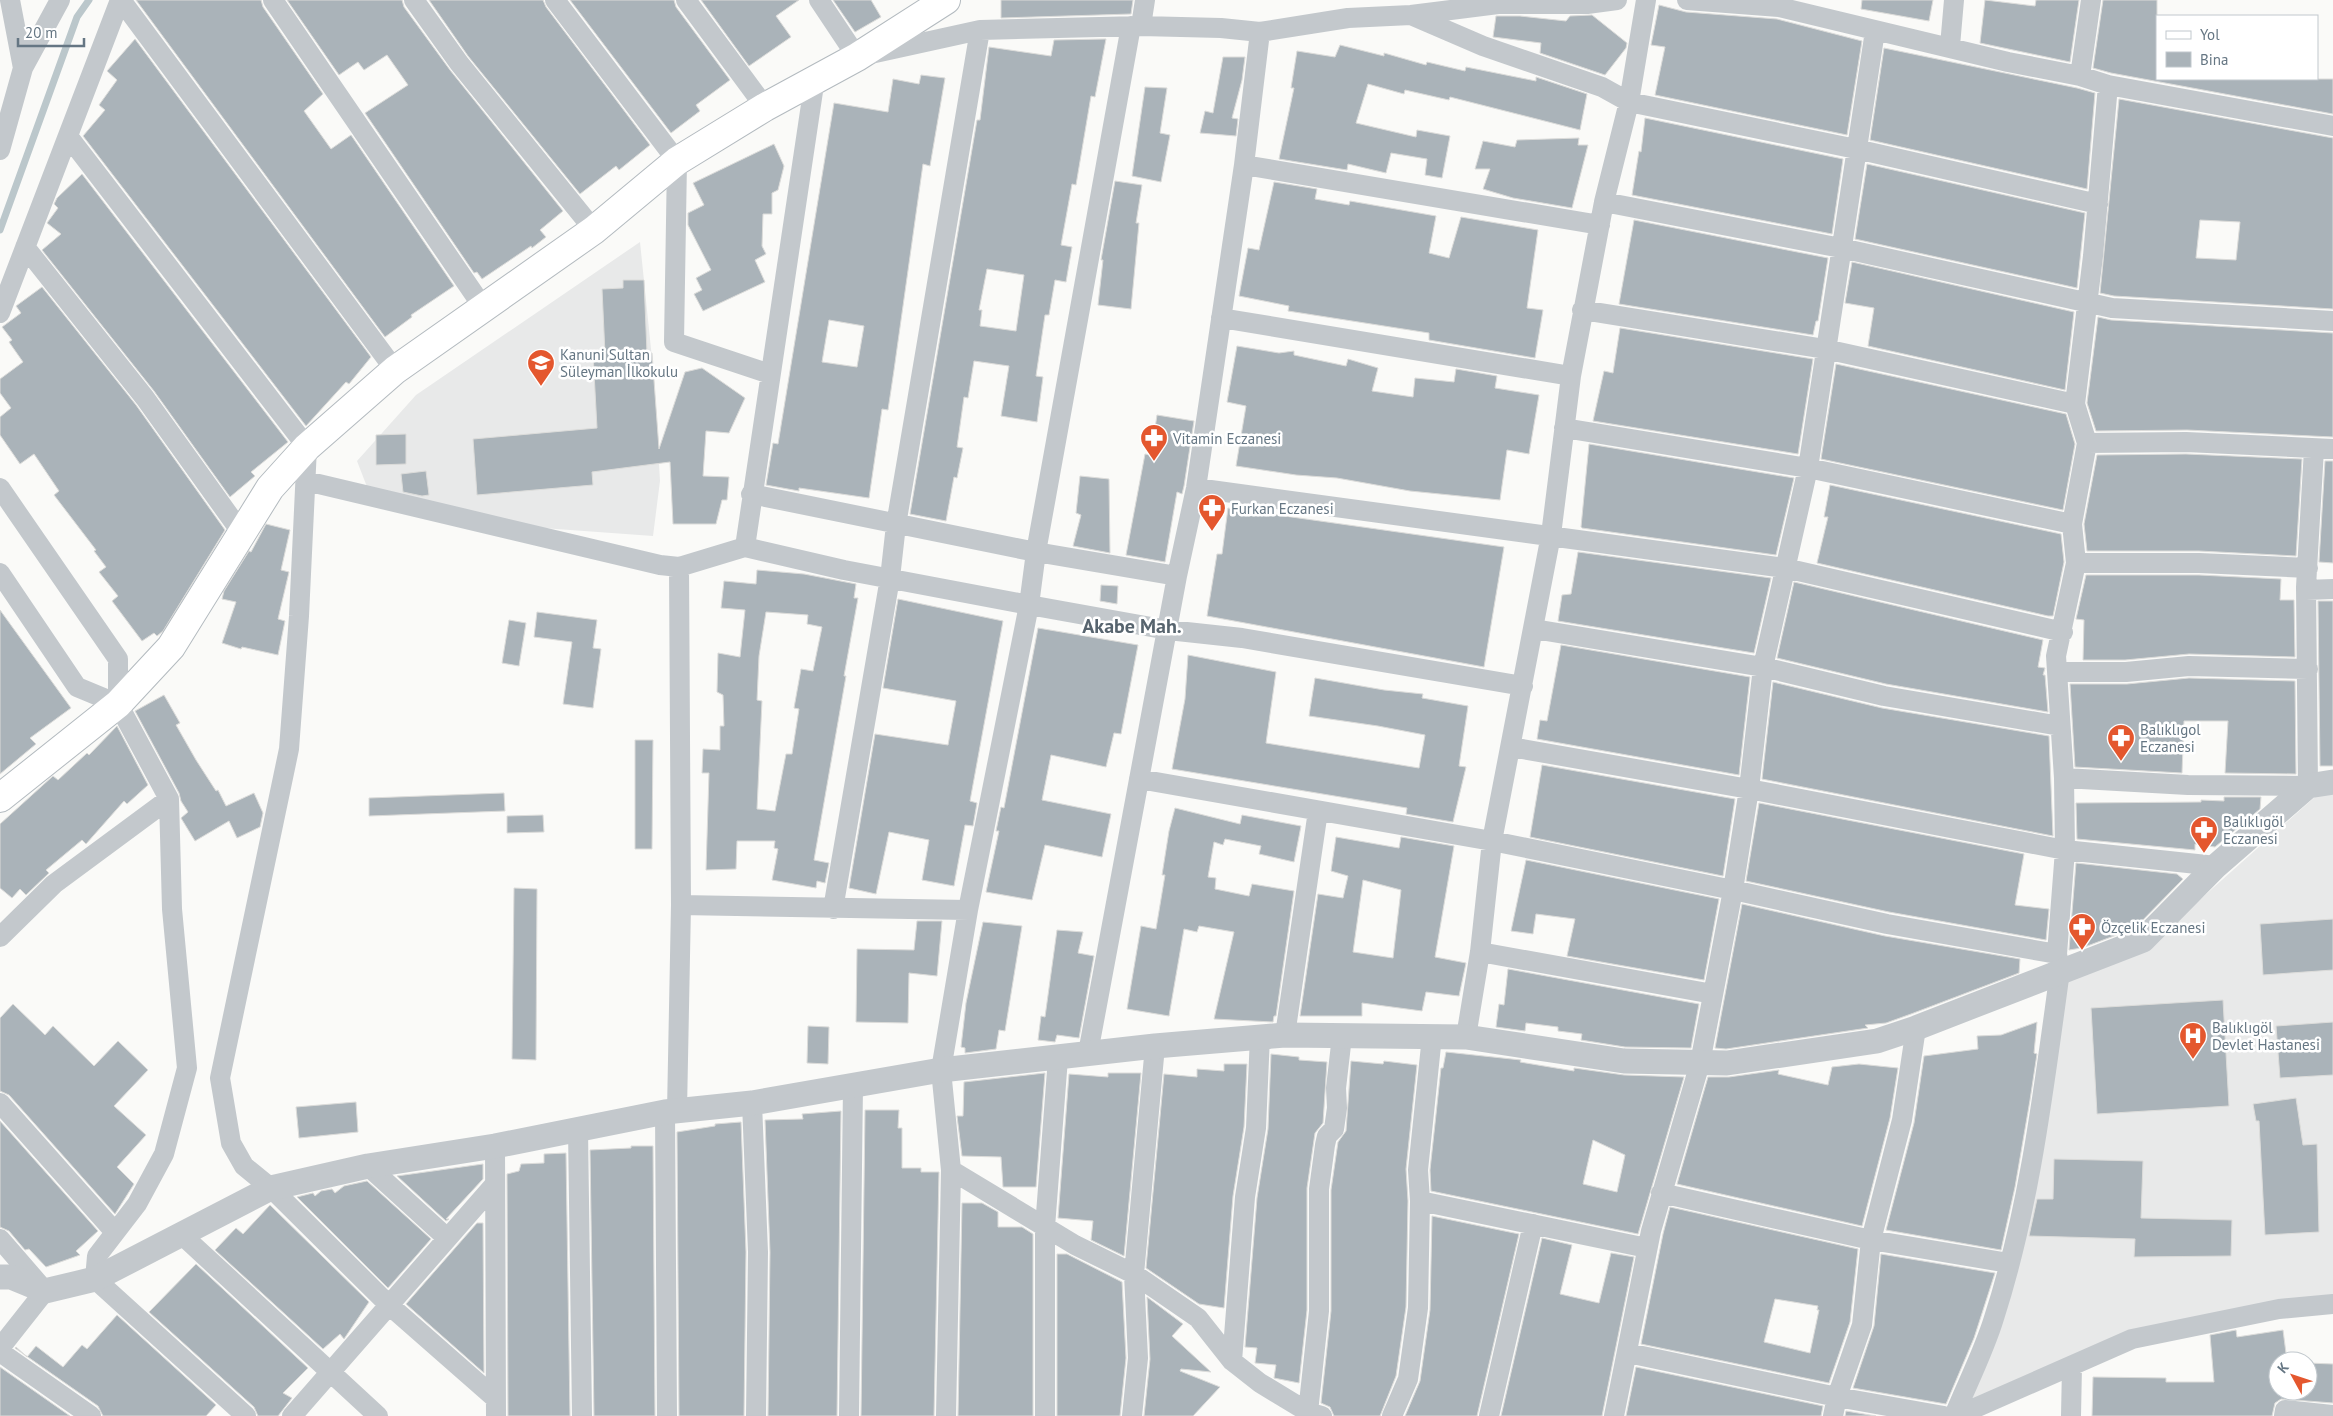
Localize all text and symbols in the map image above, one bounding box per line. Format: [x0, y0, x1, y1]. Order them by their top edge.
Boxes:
scale bar [18, 15, 84, 47]
legend [2156, 15, 2318, 80]
text: 20 m [25, 23, 58, 42]
text: Yol [2200, 25, 2220, 44]
text: Bina [2200, 50, 2228, 69]
place label: Kanuni Sultan Süleyman İlkokulu [560, 345, 678, 381]
school or university icon: Kanuni Sultan Süleyman İlkokulu [526, 348, 556, 387]
pharmacy icon: Vitamin Eczanesi [1139, 423, 1169, 462]
place label: Vitamin Eczanesi [1172, 429, 1281, 448]
pharmacy icon: Furkan Eczanesi [1197, 493, 1227, 532]
place label: Furkan Eczanesi [1231, 499, 1334, 518]
district label: Akabe Mah. [1082, 613, 1182, 639]
place label: Balıklıgol Eczanesi [2140, 720, 2201, 756]
pharmacy icon: Balıklıgol Eczanesi [2106, 723, 2136, 762]
place label: Balıklıgöl Eczanesi [2223, 812, 2284, 848]
pharmacy icon: Balıklıgöl Eczanesi [2189, 815, 2219, 854]
pharmacy icon: Özçelik Eczanesi [2067, 912, 2097, 951]
place label: Özçelik Eczanesi [2101, 918, 2205, 937]
place label: Balıklıgöl Devlet Hastanesi [2212, 1018, 2320, 1054]
hospital icon: Balıklıgöl Devlet Hastanesi [2178, 1021, 2208, 1060]
north arrow [2268, 1351, 2318, 1401]
text: K [2273, 1358, 2293, 1377]

